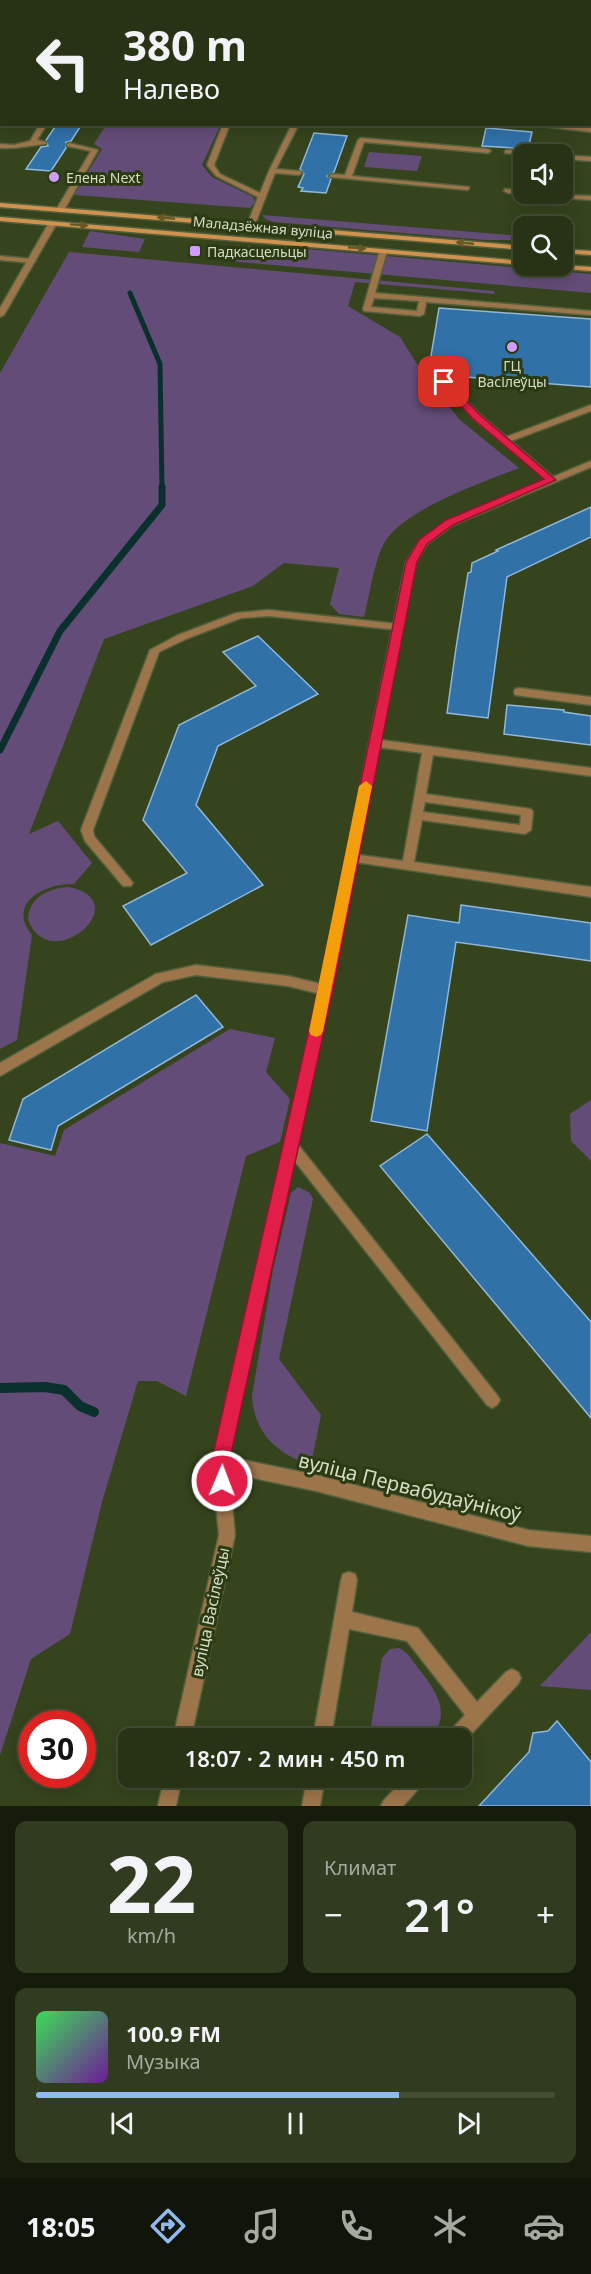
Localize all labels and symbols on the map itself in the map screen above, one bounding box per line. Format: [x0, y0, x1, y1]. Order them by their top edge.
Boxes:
place label: Елена Next [66, 168, 140, 187]
marker: Елена Next [47, 170, 61, 184]
street label: Маладзёжная вуліца [192, 211, 334, 243]
one-way arrow [157, 214, 176, 223]
one-way arrow [70, 221, 89, 230]
one-way arrow [456, 238, 475, 248]
place label: Падкасцельцы [207, 242, 307, 261]
one-way arrow [348, 243, 367, 253]
marker: Падкасцельцы [188, 244, 202, 258]
marker: ГЦ Васілеўцы [505, 340, 519, 354]
pin [418, 356, 469, 407]
place label: ГЦ Васілеўцы [477, 356, 547, 391]
street label: вуліца Первабудаўнікоў [296, 1446, 525, 1528]
position arrow [190, 1449, 254, 1513]
street label: вуліца Васілеўцы [186, 1545, 234, 1679]
speed limit sign: 30 [18, 1710, 96, 1788]

